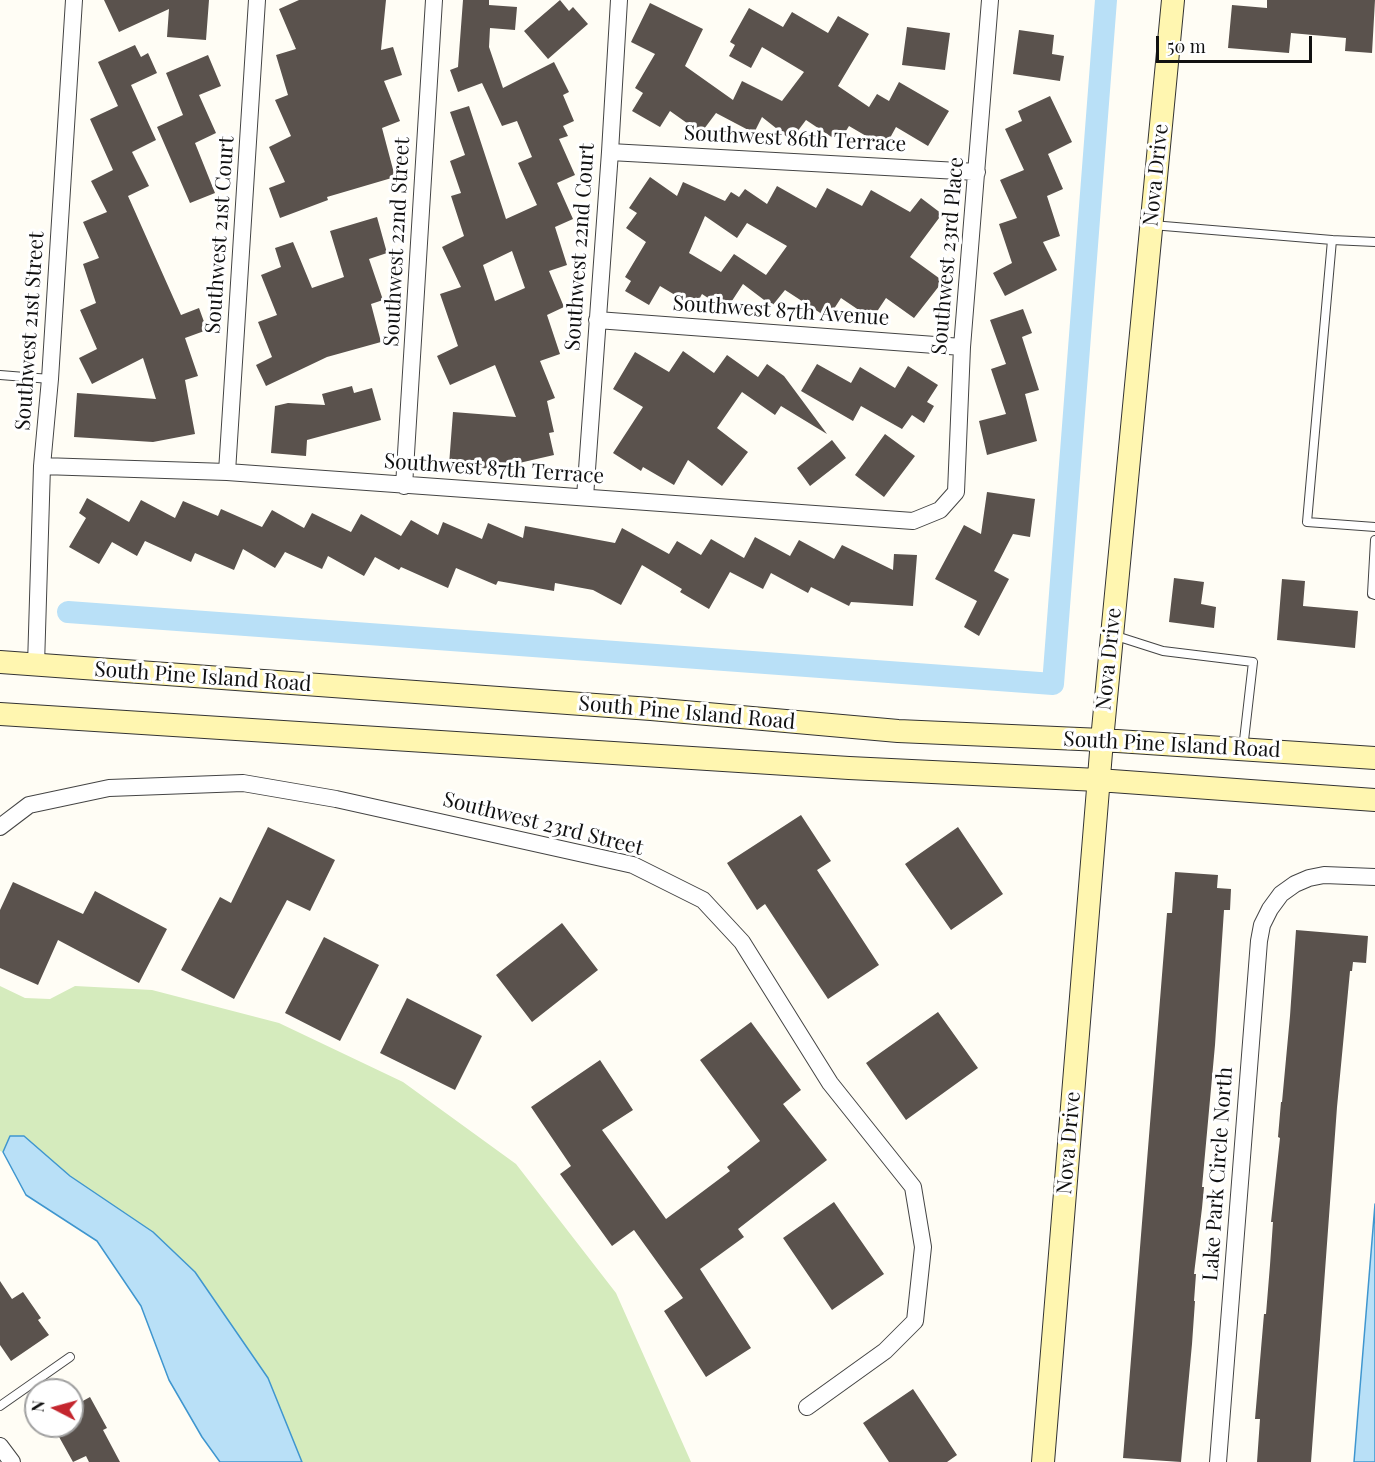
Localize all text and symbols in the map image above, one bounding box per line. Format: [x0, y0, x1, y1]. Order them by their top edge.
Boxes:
scale bar [1159, 24, 1315, 62]
text: 50 m [1167, 34, 1206, 58]
street label: Southwest 86th Terrace [683, 121, 907, 157]
street label: Nova Drive [1138, 122, 1174, 228]
street label: Southwest 21st Court [201, 135, 239, 335]
street label: Southwest 22nd Street [379, 137, 415, 347]
street label: Southwest 22nd Court [560, 142, 600, 352]
street label: Southwest 23rd Place [927, 156, 969, 356]
street label: Southwest 21st Street [10, 231, 50, 431]
street label: Southwest 87th Avenue [672, 291, 890, 331]
street label: Southwest 87th Terrace [383, 449, 605, 489]
street label: Nova Drive [1091, 606, 1127, 712]
street label: South Pine Island Road [94, 657, 312, 697]
street label: South Pine Island Road [578, 691, 796, 735]
street label: South Pine Island Road [1063, 727, 1281, 763]
street label: Southwest 23rd Street [440, 787, 646, 861]
street label: Lake Park Circle North [1198, 1066, 1238, 1282]
street label: Nova Drive [1052, 1091, 1086, 1195]
north arrow [24, 1378, 84, 1438]
text: N [27, 1399, 49, 1413]

